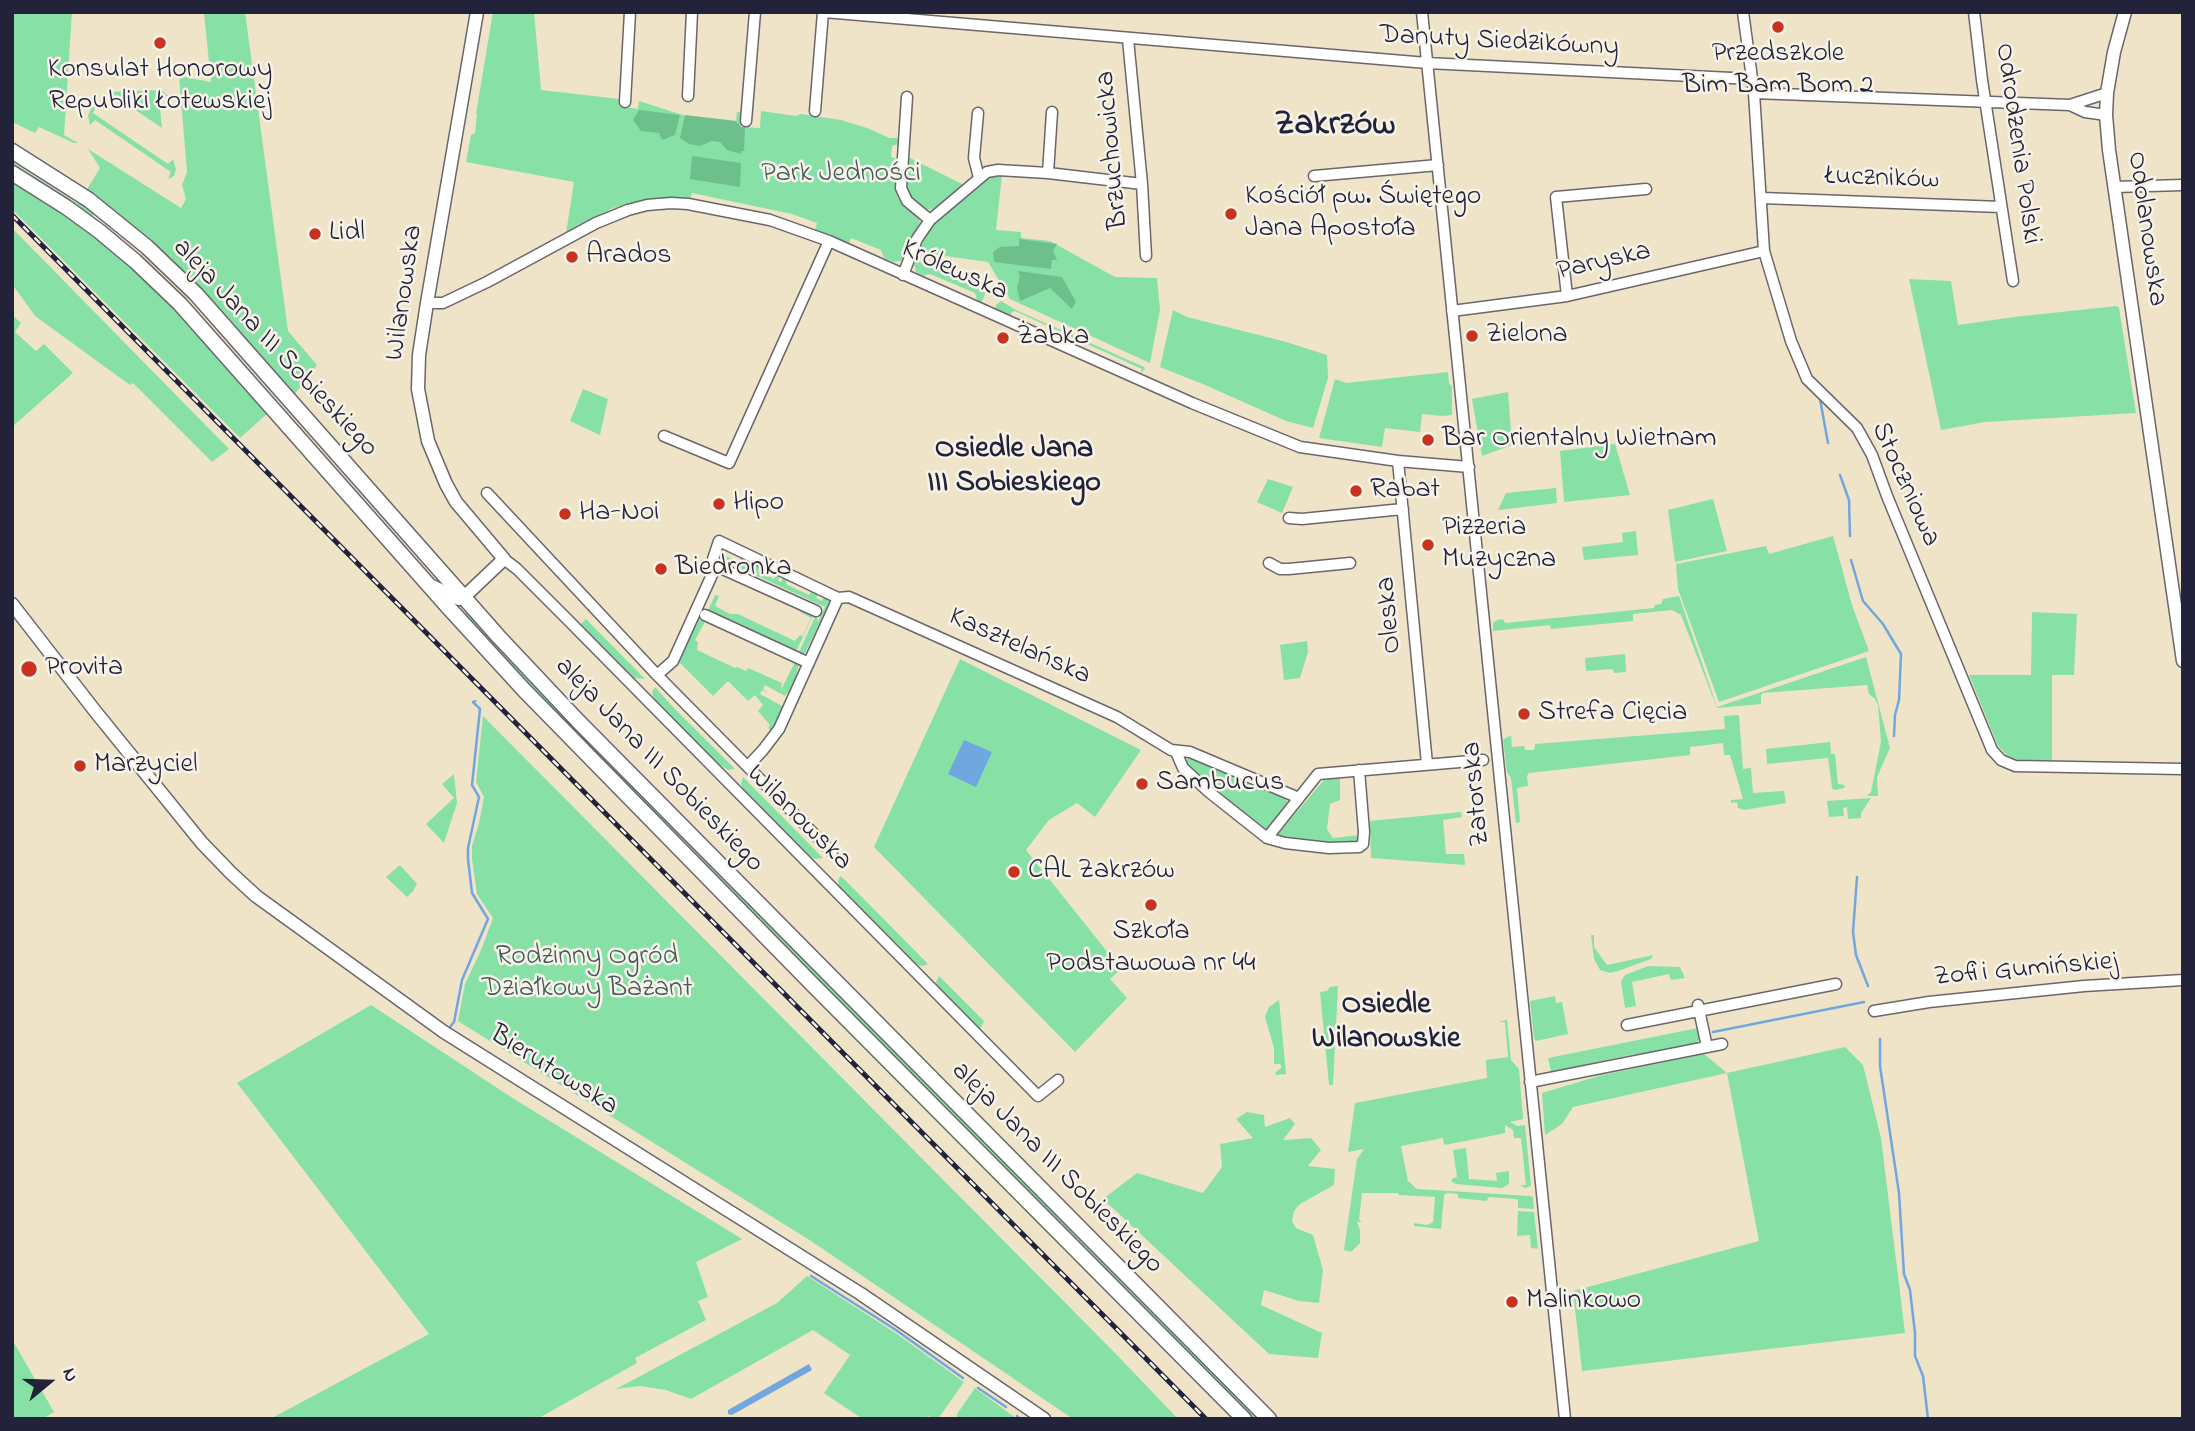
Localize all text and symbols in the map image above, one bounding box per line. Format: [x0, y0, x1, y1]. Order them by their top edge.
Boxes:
marker: Przedszkole Bim Bam Bom 2 [1770, 19, 1786, 35]
street label: Danuty Siedzikówny [1378, 20, 1620, 66]
marker: Konsulat Honorowy Republiki Łotewskiej [152, 35, 168, 51]
place label: Przedszkole Bim Bam Bom 2 [1682, 38, 1874, 104]
street label: Odrodzenia Polski [1985, 41, 2047, 247]
place label: Konsulat Honorowy Republiki Łotewskiej [48, 54, 272, 120]
street label: Brzuchowicka [1090, 69, 1138, 231]
district label: Zakrzów [1275, 106, 1395, 148]
street label: Odolanowska [2118, 149, 2172, 309]
park label: Park Jedności [761, 158, 921, 192]
street label: Łuczników [1824, 161, 1940, 199]
place label: Kościół pw. Świętego Jana Apostoła [1245, 181, 1481, 247]
marker: Kościół pw. Świętego Jana Apostoła [1223, 206, 1239, 222]
place label: Lidl [329, 217, 365, 251]
street label: Wilanowska [380, 223, 432, 363]
marker: Lidl [307, 226, 323, 242]
street label: aleja Jana III Sobieskiego [164, 233, 384, 465]
street label: Królewska [895, 234, 1013, 310]
street label: Paryska [1554, 236, 1654, 290]
place label: Arados [586, 240, 672, 274]
marker: Arados [564, 249, 580, 265]
place label: Zielona [1486, 319, 1568, 353]
place label: Żabka [1017, 321, 1089, 355]
marker: Zielona [1464, 328, 1480, 344]
marker: Żabka [995, 330, 1011, 346]
street label: Stoczniowa [1862, 417, 1946, 553]
place label: Bar Orientalny Wietnam [1442, 423, 1716, 457]
marker: Bar Orientalny Wietnam [1420, 432, 1436, 448]
district label: Osiedle Jana III Sobieskiego [927, 433, 1101, 504]
place label: Rabat [1370, 474, 1440, 508]
marker: Rabat [1348, 483, 1364, 499]
place label: Hipo [733, 487, 784, 521]
marker: Hipo [711, 496, 727, 512]
place label: Ha-Noi [579, 497, 659, 531]
marker: Ha-Noi [557, 506, 573, 522]
place label: Pizzeria Muzyczna [1442, 512, 1556, 578]
marker: Pizzeria Muzyczna [1420, 537, 1436, 553]
place label: Biedronka [675, 552, 792, 586]
marker: Biedronka [653, 561, 669, 577]
street label: Oleska [1371, 575, 1411, 655]
street label: Kasztelańska [943, 602, 1095, 694]
street label: aleja Jana III Sobieskiego [546, 651, 770, 881]
place label: Provita [45, 652, 123, 686]
marker: Provita [19, 659, 39, 679]
place label: Strefa Cięcia [1538, 697, 1687, 731]
marker: Strefa Cięcia [1516, 706, 1532, 722]
street label: Zatorska [1457, 740, 1499, 848]
place label: Marzyciel [94, 749, 198, 783]
marker: Marzyciel [72, 758, 88, 774]
street label: Wilanowska [738, 759, 858, 879]
place label: Sambucus [1156, 767, 1284, 801]
marker: Sambucus [1134, 776, 1150, 792]
place label: CAL Zakrzów [1028, 855, 1175, 889]
marker: CAL Zakrzów [1006, 864, 1022, 880]
marker: Szkoła Podstawowa nr 44 [1143, 897, 1159, 913]
place label: Szkoła Podstawowa nr 44 [1046, 916, 1256, 982]
park label: Rodzinny Ogród Działkowy Bażant [482, 941, 692, 1007]
street label: Zofii Gumińskiej [1933, 946, 2119, 996]
district label: Osiedle Wilanowskie [1312, 989, 1460, 1060]
street label: Bierutowska [483, 1019, 623, 1125]
street label: aleja Jana III Sobieskiego [943, 1056, 1169, 1282]
place label: Malinkowo [1526, 1285, 1641, 1319]
marker: Malinkowo [1504, 1294, 1520, 1310]
north arrow [14, 1347, 84, 1417]
text: N [54, 1365, 84, 1385]

